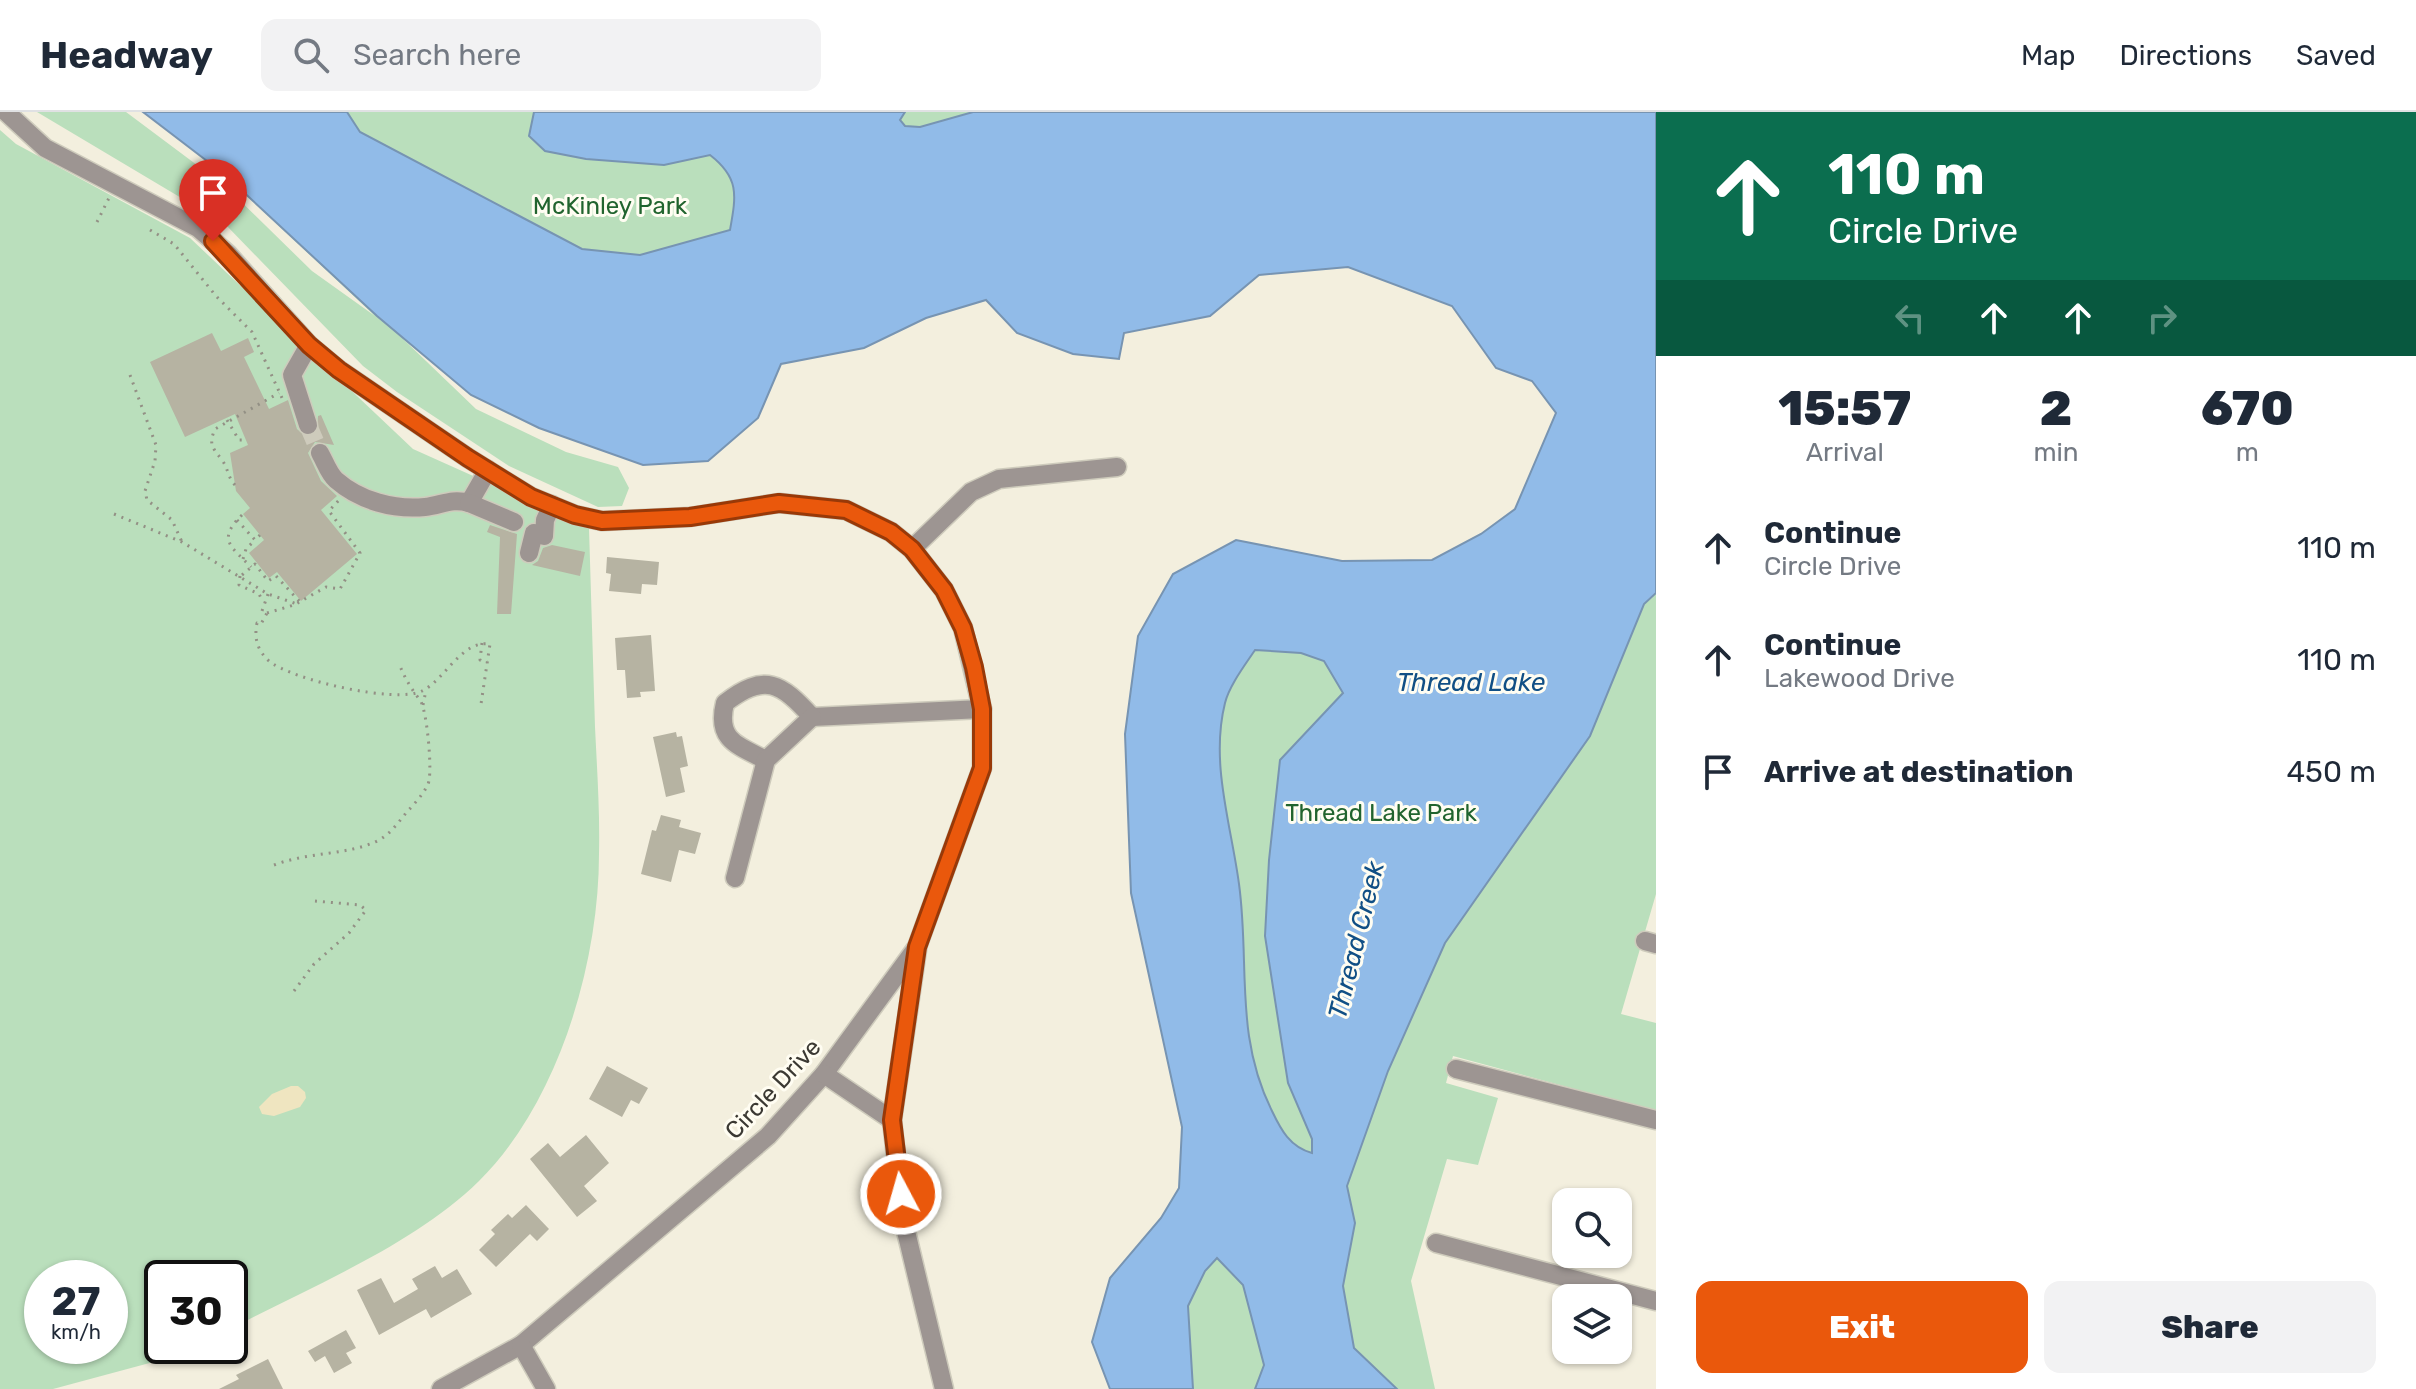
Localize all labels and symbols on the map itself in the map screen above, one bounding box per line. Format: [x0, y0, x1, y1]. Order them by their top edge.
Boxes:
pin [179, 159, 247, 241]
park label: McKinley Park [533, 192, 688, 220]
water label: Thread Lake [1397, 667, 1546, 698]
park label: Thread Lake Park [1285, 799, 1477, 827]
water label: Thread Creek [1322, 858, 1391, 1022]
street label: Circle Drive [720, 1033, 826, 1145]
position arrow [859, 1152, 943, 1236]
speed limit sign: 30 [144, 1260, 248, 1364]

